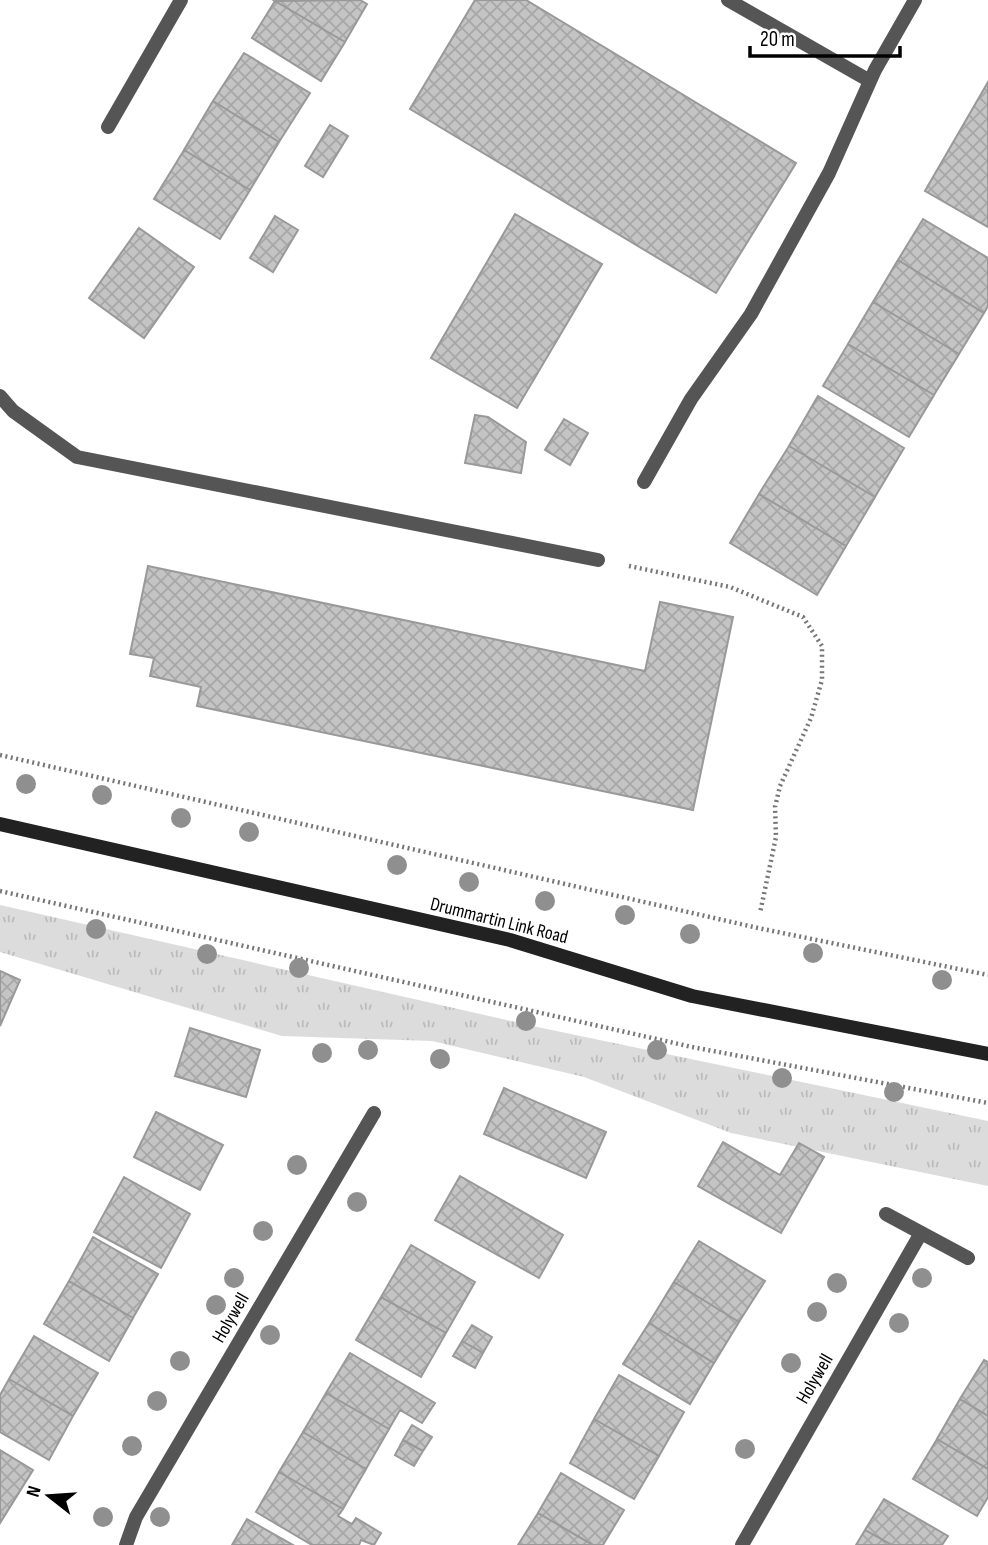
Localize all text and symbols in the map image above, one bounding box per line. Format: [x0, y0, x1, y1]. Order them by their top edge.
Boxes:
scale bar [750, 14, 900, 58]
text: 20 m [760, 27, 795, 52]
street label: Drummartin Link Road [428, 893, 570, 949]
street label: Holywell [208, 1289, 254, 1347]
street label: Holywell [792, 1350, 838, 1408]
north arrow [14, 1461, 84, 1531]
text: N [22, 1483, 47, 1500]

